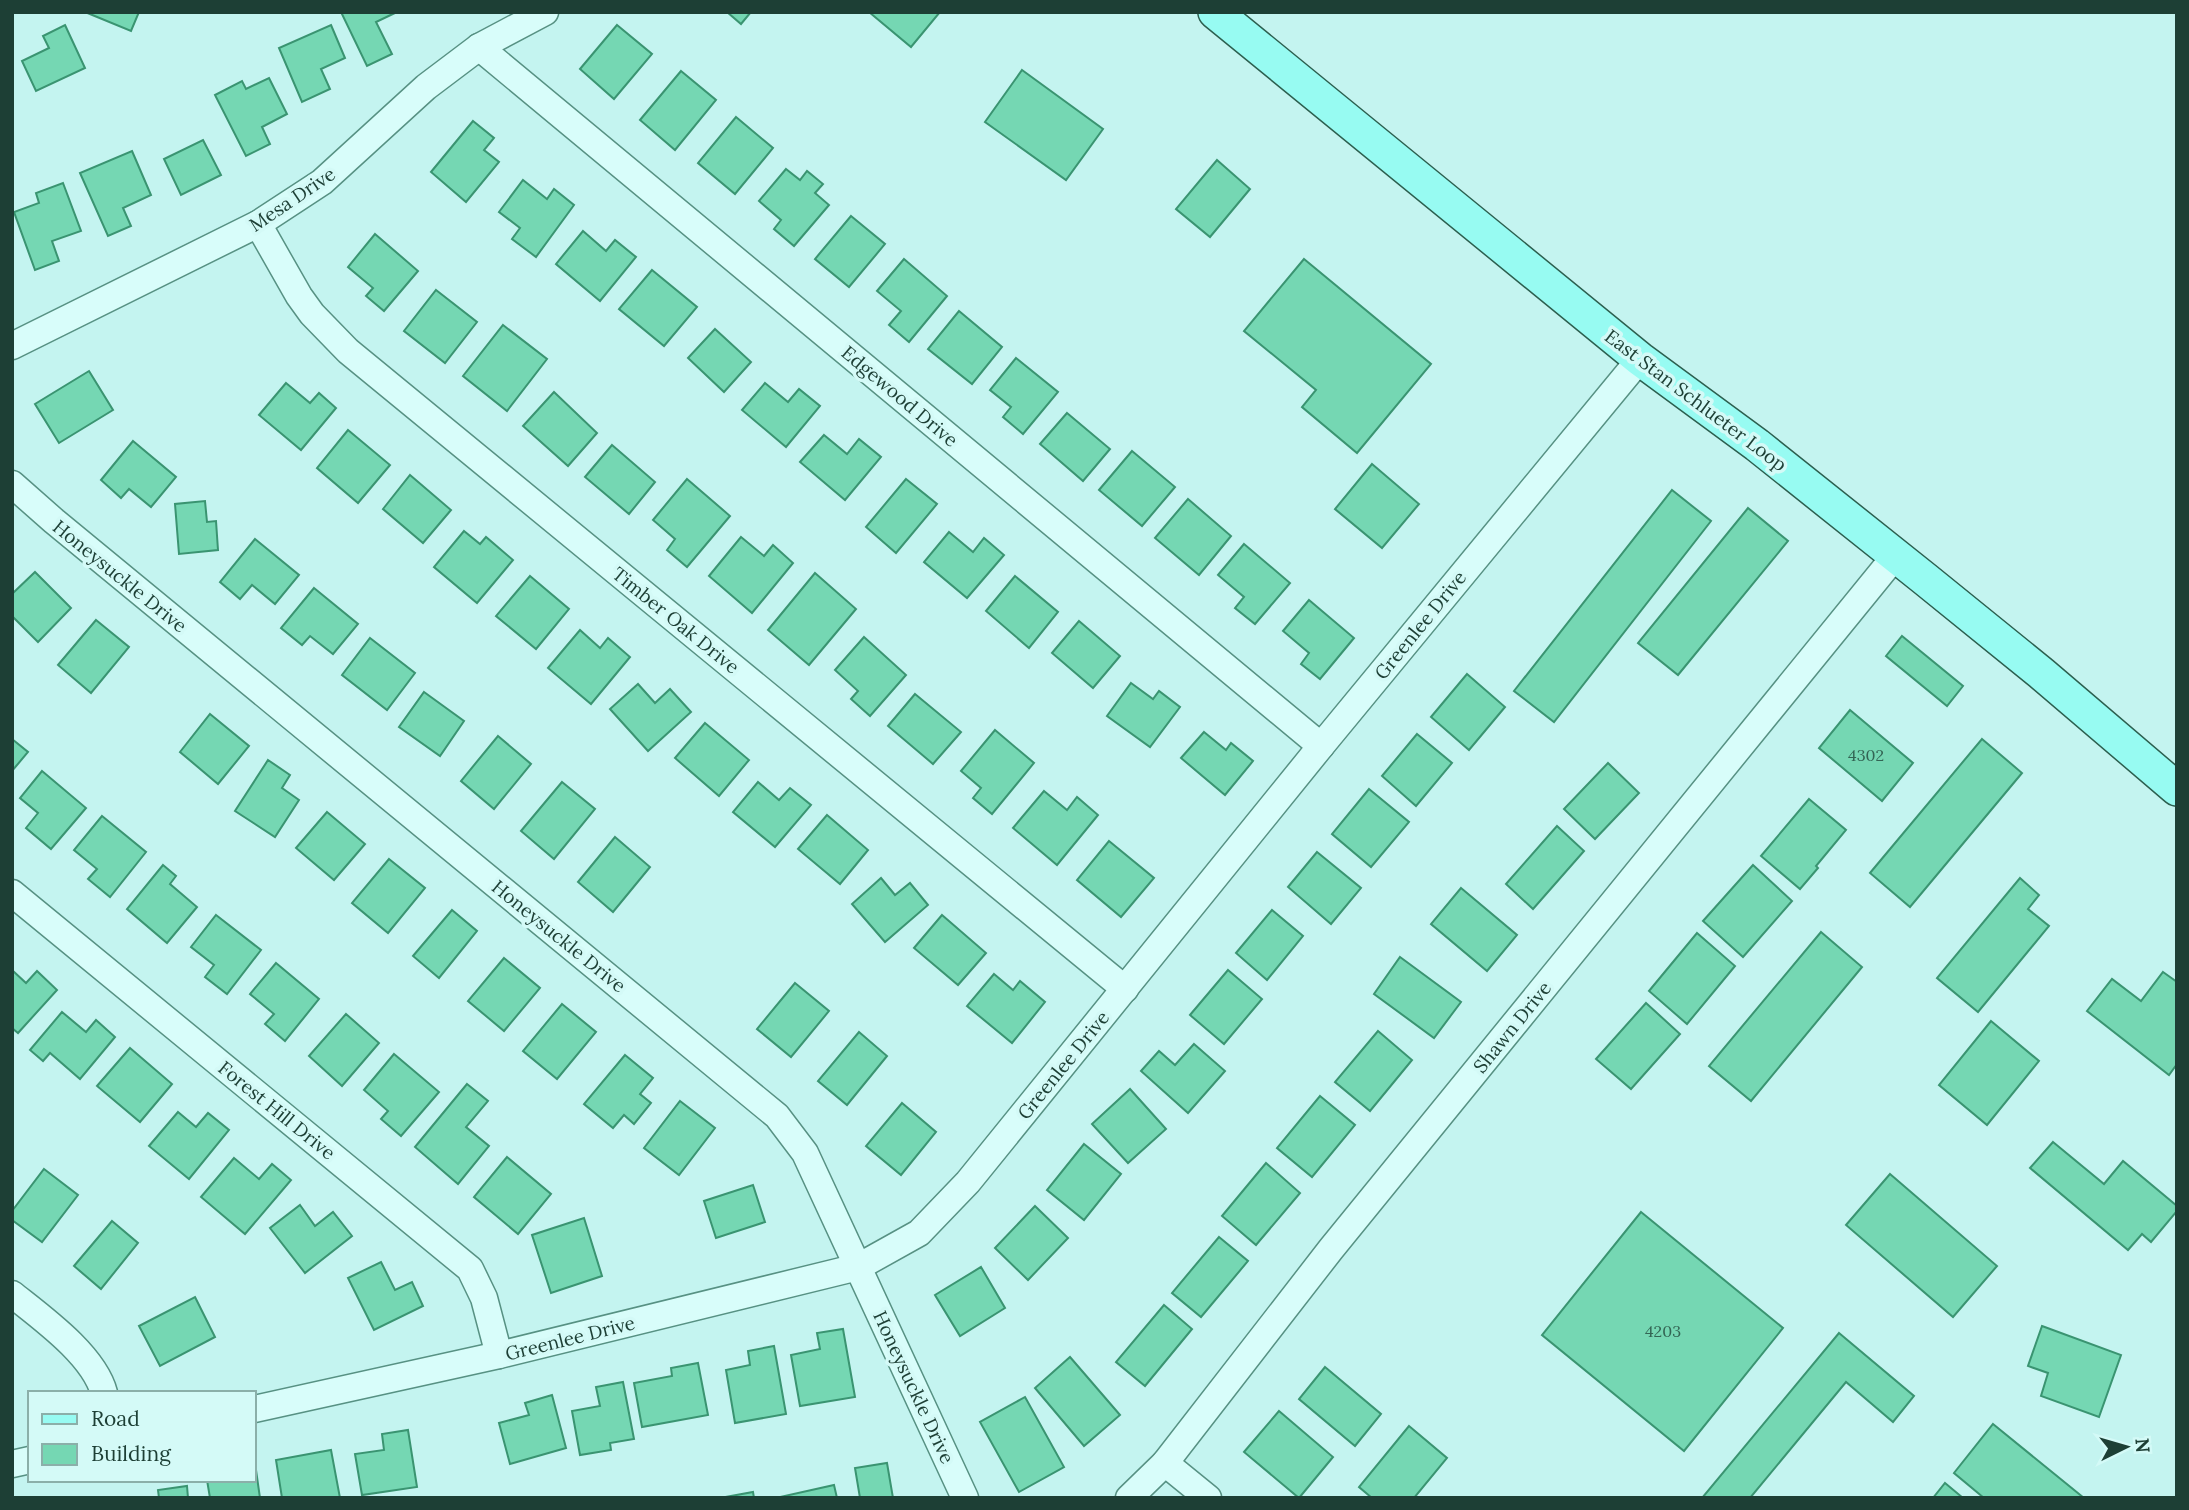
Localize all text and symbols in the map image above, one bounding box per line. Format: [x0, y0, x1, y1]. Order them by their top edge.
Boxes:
street label: Mesa Drive [244, 161, 340, 237]
street label: East Stan Schlueter Loop [1600, 324, 1792, 476]
street label: Edgewood Drive [837, 340, 963, 452]
street label: Honeysuckle Drive [48, 515, 192, 637]
street label: Timber Oak Drive [608, 561, 744, 679]
street label: Greenlee Drive [1369, 566, 1471, 684]
house number: 4302 [1848, 745, 1884, 765]
street label: Honeysuckle Drive [487, 875, 631, 997]
street label: Shawn Drive [1468, 976, 1556, 1078]
street label: Greenlee Drive [1012, 1006, 1114, 1124]
street label: Forest Hill Drive [214, 1055, 340, 1165]
street label: Honeysuckle Drive [868, 1307, 960, 1467]
street label: Greenlee Drive [503, 1310, 637, 1366]
house number: 4203 [1645, 1321, 1681, 1341]
legend [28, 1391, 256, 1482]
text: Road [91, 1405, 140, 1432]
north arrow [2091, 1412, 2161, 1482]
text: N [2130, 1437, 2156, 1454]
text: Building [91, 1440, 171, 1467]

